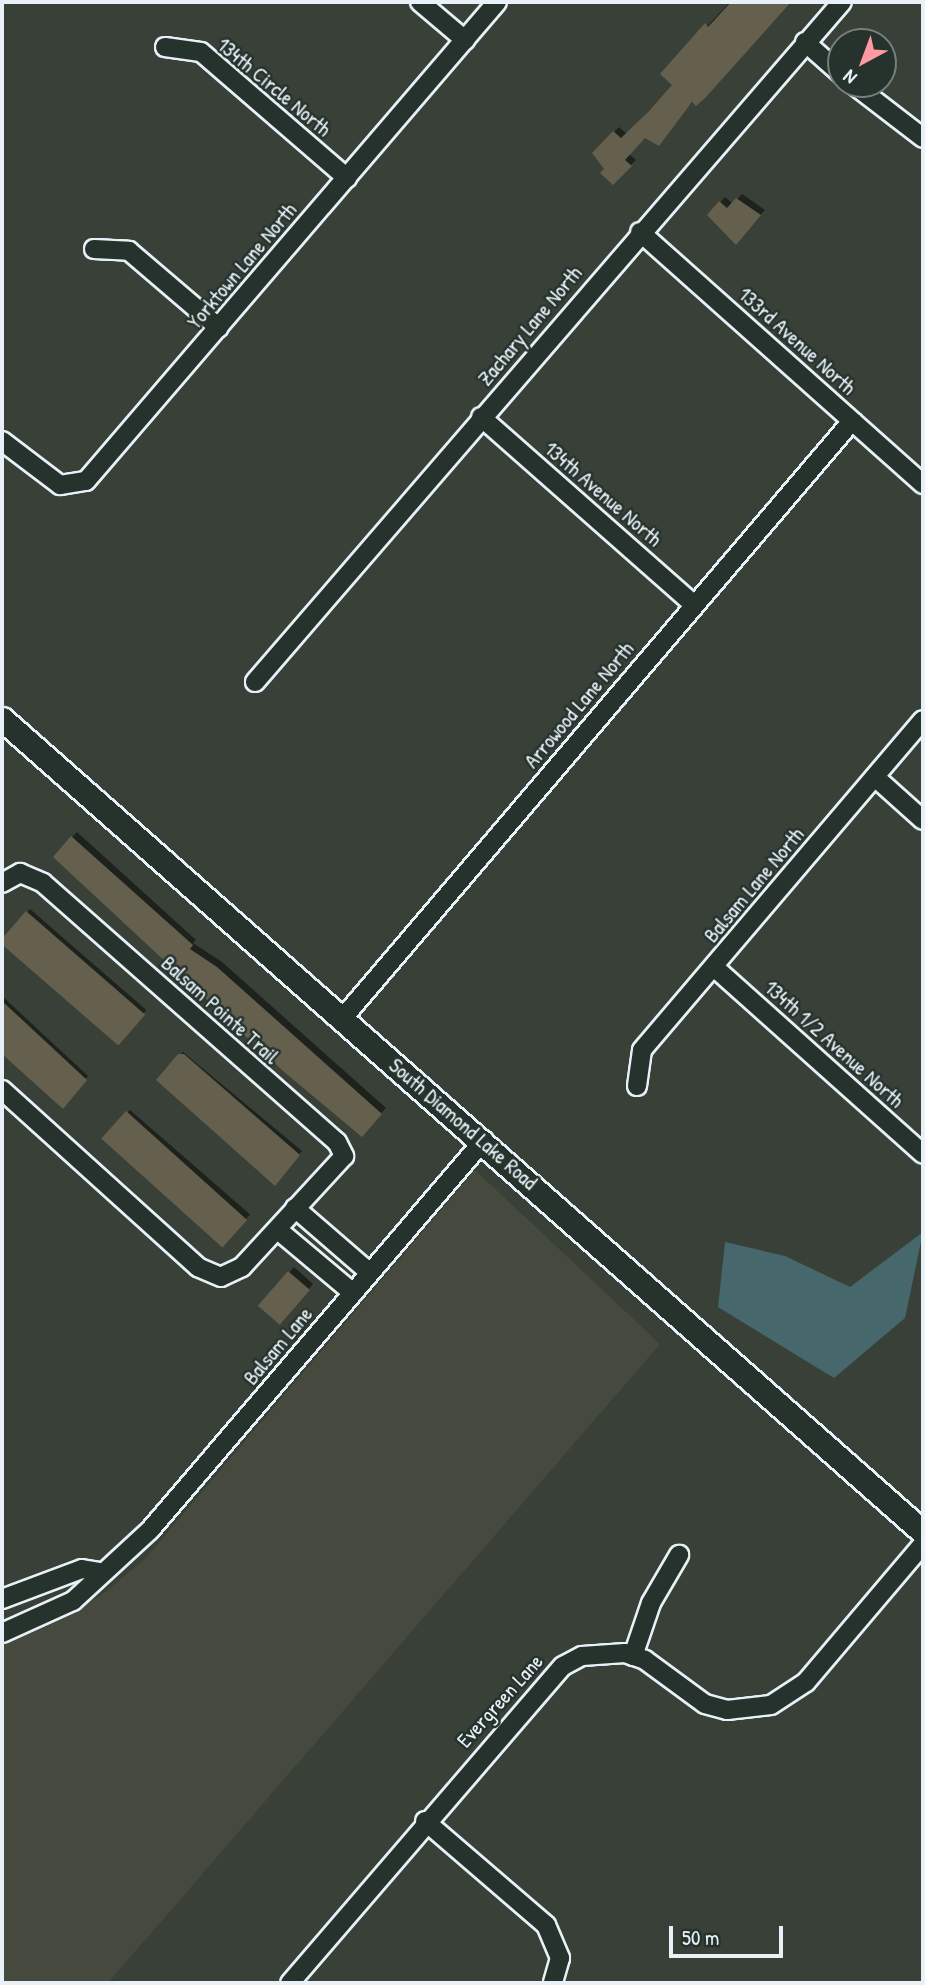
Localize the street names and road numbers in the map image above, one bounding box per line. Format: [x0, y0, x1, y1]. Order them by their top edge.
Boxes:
street label: 134th Circle North [212, 32, 336, 142]
street label: Yorktown Lane North [182, 198, 302, 334]
street label: Zachary Lane North [473, 261, 587, 391]
street label: 133rd Avenue North [733, 282, 861, 400]
street label: 134th Avenue North [539, 436, 667, 552]
street label: Arrowood Lane North [519, 637, 639, 773]
street label: Balsam Lane North [699, 822, 809, 948]
street label: Balsam Pointe Trail [156, 951, 284, 1069]
street label: 134th 1/2 Avenue North [759, 975, 909, 1113]
street label: South Diamond Lake Road [384, 1053, 542, 1195]
street label: Balsam Lane [238, 1302, 318, 1390]
street label: Evergreen Lane [452, 1649, 548, 1753]

